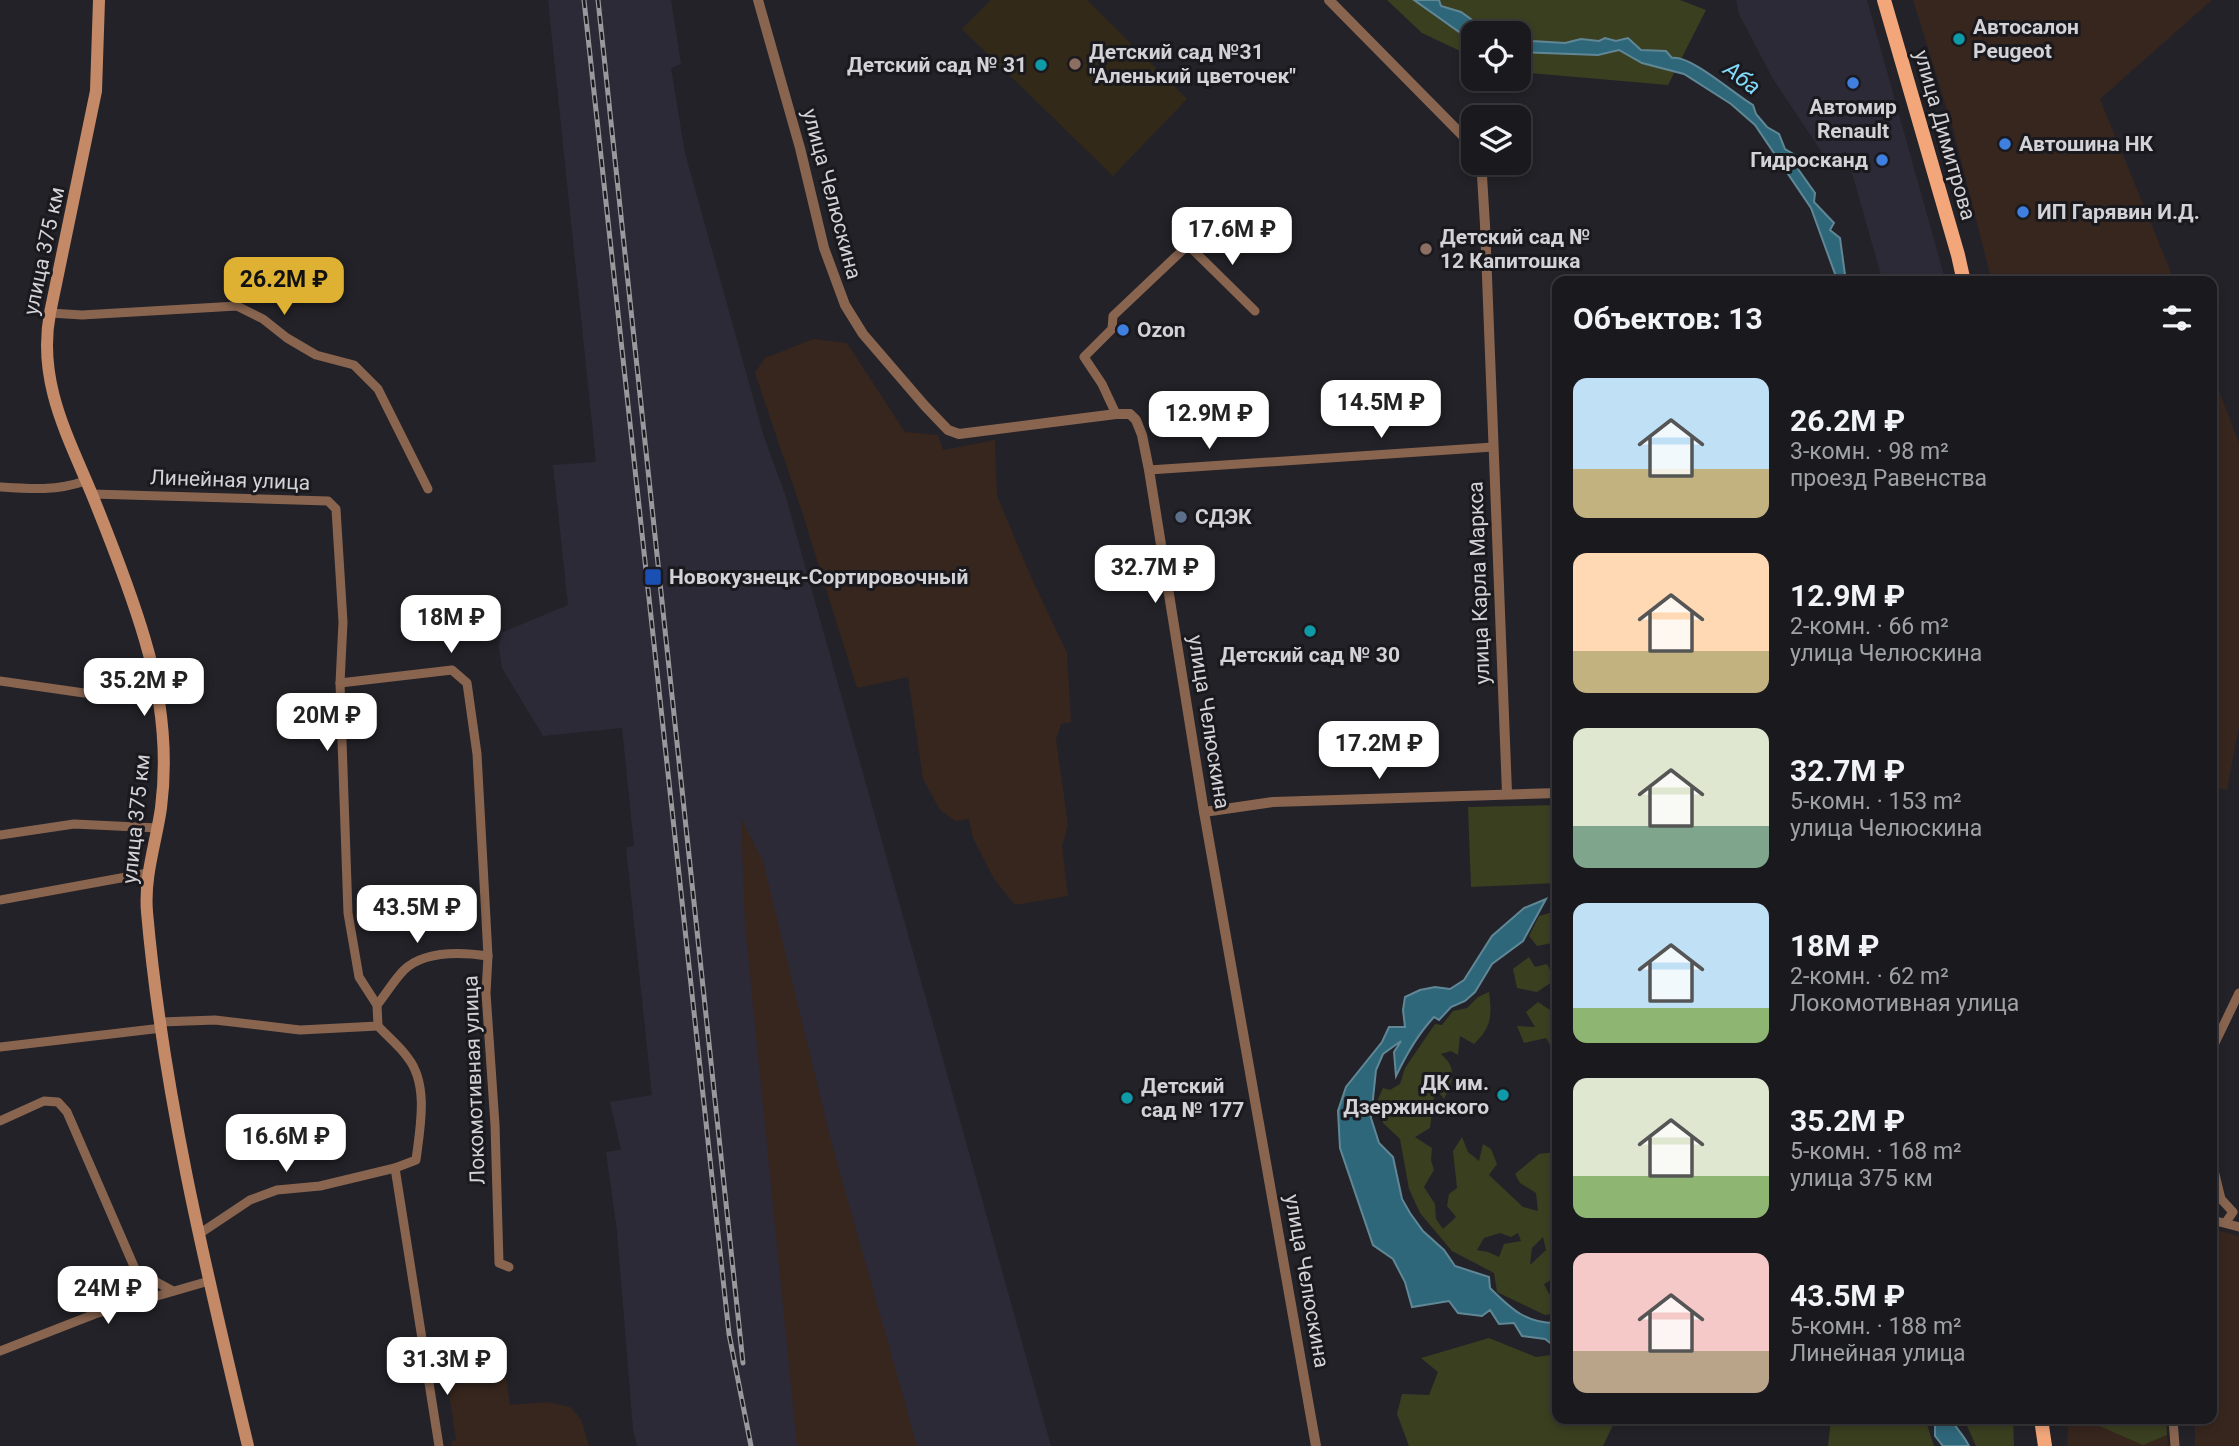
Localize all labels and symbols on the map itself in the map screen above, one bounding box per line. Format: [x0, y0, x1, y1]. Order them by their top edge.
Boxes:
place label: Автосалон Peugeot [1973, 15, 2079, 63]
marker: Автосалон Peugeot [1951, 31, 1967, 47]
place label: Детский сад №31 "Аленький цветочек" [1089, 40, 1296, 88]
street label: улица Димитрова [1909, 47, 1981, 223]
place label: Детский сад № 31 [847, 53, 1027, 77]
water label: Аба [1717, 55, 1766, 101]
marker: Детский сад №31 "Аленький цветочек" [1067, 56, 1083, 72]
marker: Детский сад № 31 [1033, 57, 1049, 73]
marker: Автомир Renault [1845, 75, 1861, 91]
place label: Автомир Renault [1809, 95, 1897, 143]
street label: улица Челюскина [798, 106, 866, 282]
place label: Автошина НК [2019, 132, 2154, 156]
marker: Автошина НК [1997, 136, 2013, 152]
place label: Гидросканд [1750, 148, 1868, 172]
marker: Гидросканд [1874, 152, 1890, 168]
street label: улица 375 км [19, 185, 69, 317]
place label: ИП Гарявин И.Д. [2037, 200, 2200, 224]
marker: ИП Гарявин И.Д. [2015, 204, 2031, 220]
pin: 17.6M ₽ [1167, 208, 1297, 267]
place label: Детский сад № 12 Капитошка [1440, 225, 1591, 273]
marker: Детский сад № 12 Капитошка [1418, 241, 1434, 257]
pin: 26.2M ₽ [219, 258, 349, 317]
place label: Ozon [1137, 318, 1186, 342]
marker: Ozon [1115, 322, 1131, 338]
pin: 14.5M ₽ [1316, 380, 1446, 440]
pin: 12.9M ₽ [1144, 392, 1274, 451]
street label: Линейная улица [149, 465, 311, 495]
street label: улица Карла Маркса [1463, 481, 1495, 685]
place label: СДЭК [1195, 505, 1252, 529]
marker: СДЭК [1173, 509, 1189, 525]
pin: 32.7M ₽ [1090, 546, 1220, 605]
place label: Новокузнецк-Сортировочный [669, 565, 968, 589]
marker: Новокузнецк-Сортировочный [643, 567, 663, 587]
pin: 18M ₽ [402, 596, 500, 655]
marker: Детский сад № 30 [1302, 623, 1318, 639]
street label: улица Челюскина [1183, 633, 1235, 811]
place label: Детский сад № 30 [1220, 643, 1400, 667]
pin: 35.2M ₽ [79, 658, 209, 718]
pin: 20M ₽ [278, 694, 376, 753]
pin: 17.2M ₽ [1314, 722, 1444, 781]
street label: улица 375 км [117, 753, 155, 885]
pin: 43.5M ₽ [352, 886, 482, 945]
street label: Локомотивная улица [458, 975, 490, 1185]
place label: ДК им. Дзержинского [1343, 1071, 1489, 1119]
place label: Детский сад № 177 [1141, 1074, 1244, 1122]
marker: ДК им. Дзержинского [1495, 1087, 1511, 1103]
marker: Детский сад № 177 [1119, 1090, 1135, 1106]
pin: 16.6M ₽ [221, 1114, 351, 1174]
street label: улица Челюскина [1280, 1192, 1334, 1370]
pin: 24M ₽ [59, 1266, 157, 1326]
pin: 31.3M ₽ [382, 1338, 512, 1397]

